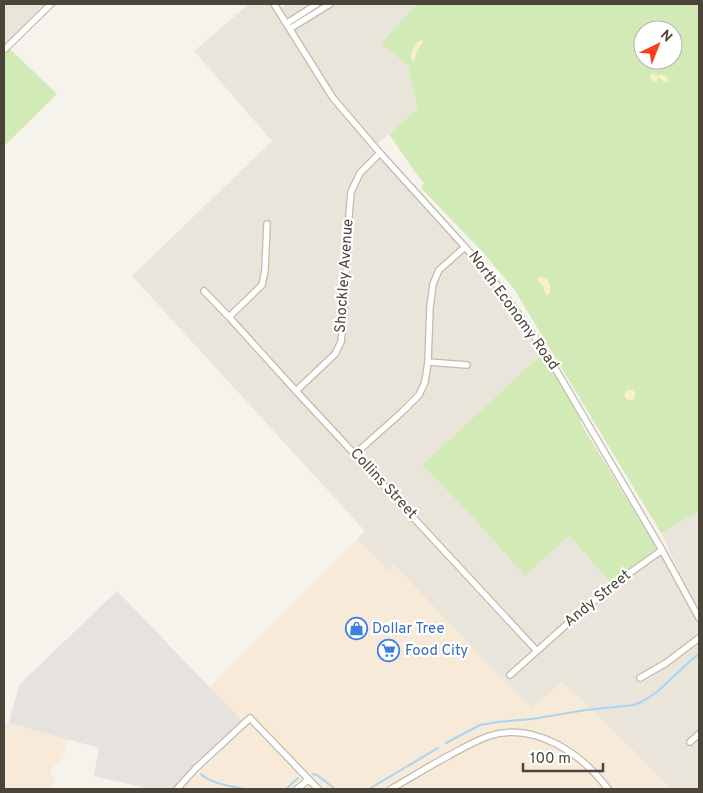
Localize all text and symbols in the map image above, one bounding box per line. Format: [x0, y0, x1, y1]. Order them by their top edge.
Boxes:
north arrow [633, 20, 683, 70]
text: N [656, 27, 675, 46]
street label: Shockley Avenue [332, 218, 358, 334]
street label: North Economy Road [463, 248, 563, 374]
street label: Collins Street [345, 445, 421, 523]
street label: Andy Street [561, 566, 635, 632]
shop icon: Dollar Tree [344, 617, 368, 641]
place label: Dollar Tree [372, 620, 444, 639]
supermarket icon: Food City [377, 639, 401, 663]
place label: Food City [405, 642, 468, 661]
scale bar [523, 740, 603, 772]
text: 100 m [530, 750, 571, 769]

